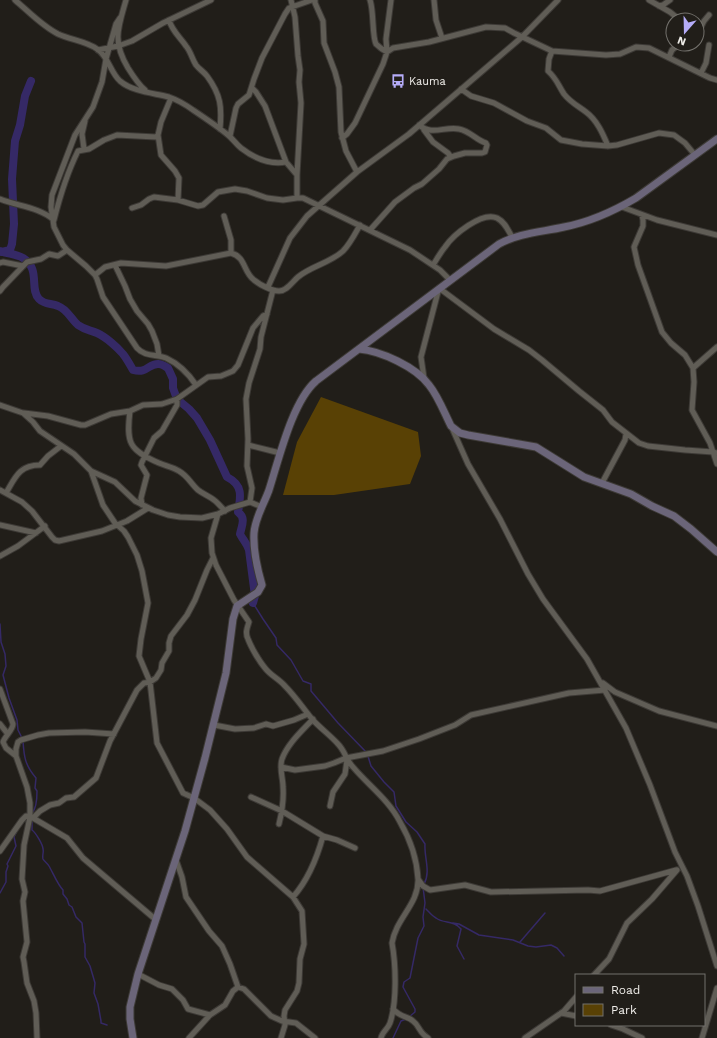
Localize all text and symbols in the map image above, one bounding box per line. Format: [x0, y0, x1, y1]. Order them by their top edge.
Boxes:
north arrow [665, 12, 705, 52]
text: N [676, 33, 688, 48]
bus stop icon: Kauma [390, 73, 406, 89]
place label: Kauma [409, 75, 446, 88]
legend [575, 974, 705, 1026]
text: Road [611, 983, 640, 997]
text: Park [611, 1003, 637, 1017]

